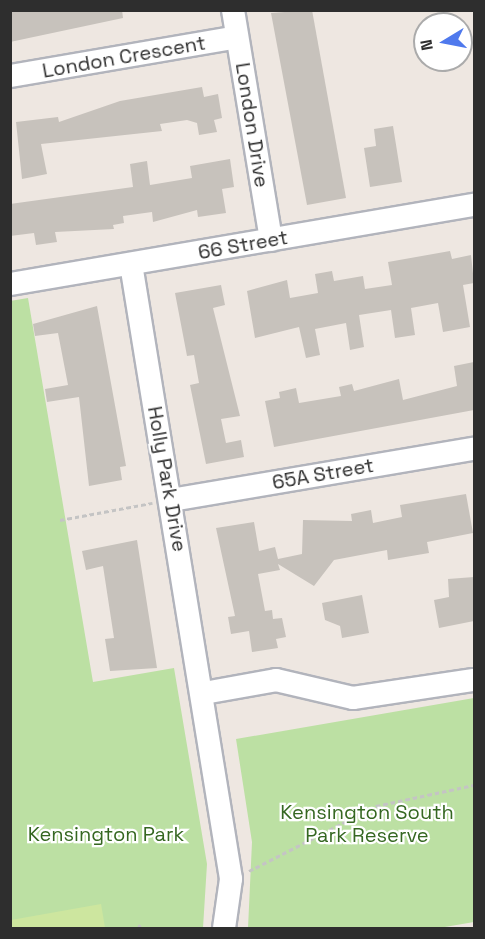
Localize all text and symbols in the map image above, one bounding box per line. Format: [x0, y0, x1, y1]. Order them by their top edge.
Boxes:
north arrow [413, 12, 473, 72]
street label: London Crescent [40, 31, 208, 83]
text: N [415, 38, 438, 52]
street label: London Drive [230, 61, 274, 189]
street label: 66 Street [196, 225, 290, 265]
street label: Holly Park Drive [142, 404, 192, 554]
street label: 65A Street [270, 453, 376, 495]
park label: Kensington South Park Reserve [280, 800, 454, 847]
park label: Kensington Park [28, 822, 184, 846]

